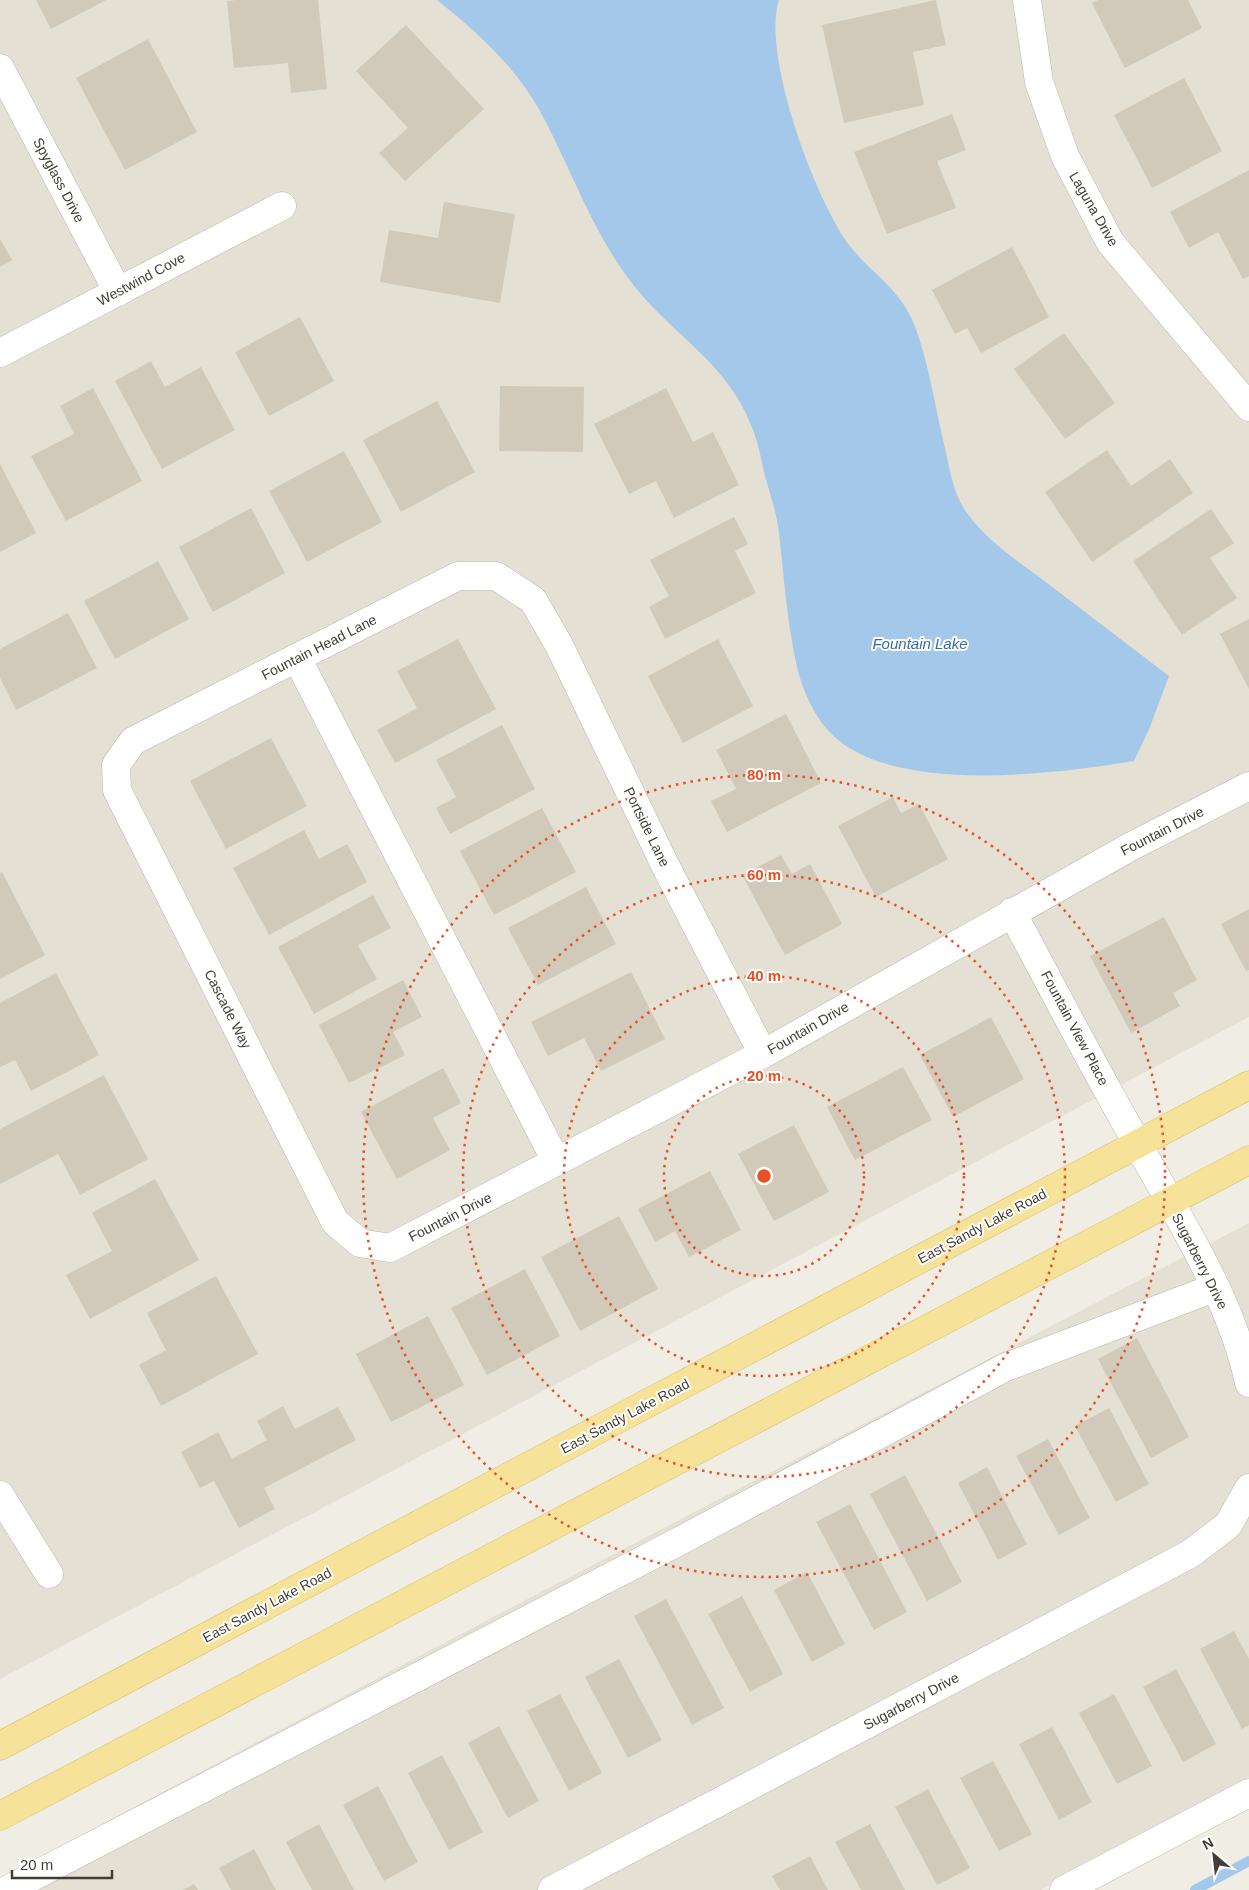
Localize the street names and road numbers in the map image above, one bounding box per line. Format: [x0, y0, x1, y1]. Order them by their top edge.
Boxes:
street label: Spyglass Drive [30, 135, 88, 225]
street label: Laguna Drive [1066, 169, 1122, 249]
street label: Westwind Cove [94, 249, 188, 309]
street label: Fountain Head Lane [259, 611, 379, 683]
street label: Portside Lane [621, 785, 673, 870]
street label: Fountain Drive [1118, 803, 1206, 859]
street label: Cascade Way [201, 967, 255, 1051]
street label: Fountain View Place [1038, 968, 1112, 1088]
street label: Fountain Drive [765, 998, 852, 1058]
street label: East Sandy Lake Road [915, 1185, 1049, 1267]
street label: Fountain Drive [406, 1189, 494, 1245]
street label: Sugarberry Drive [1169, 1210, 1231, 1312]
street label: East Sandy Lake Road [558, 1375, 692, 1457]
street label: East Sandy Lake Road [200, 1564, 334, 1646]
street label: Sugarberry Drive [861, 1669, 962, 1733]

